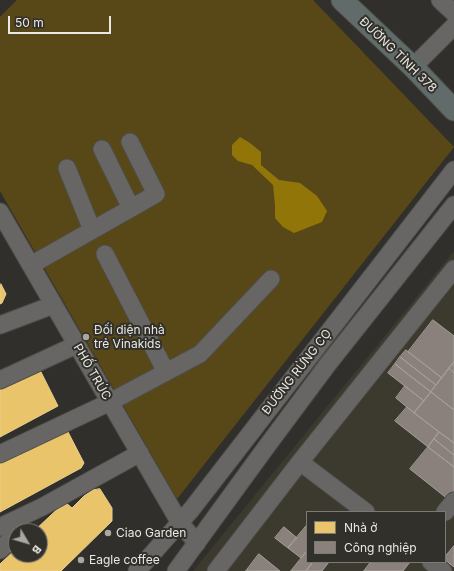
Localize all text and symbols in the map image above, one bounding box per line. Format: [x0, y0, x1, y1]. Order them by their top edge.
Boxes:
scale bar [10, 8, 113, 34]
street label: ĐƯỜNG TỈNH 378 [356, 14, 440, 96]
text: 50 m [15, 15, 44, 30]
place label: Đối diện nhà trẻ Vinakids [94, 323, 165, 351]
street label: ĐƯỜNG RỪNG CỌ [259, 327, 335, 417]
marker: Đối diện nhà trẻ Vinakids [81, 332, 91, 342]
street label: PHỐ TRÚC [70, 341, 114, 403]
legend [306, 511, 446, 563]
text: Nhà ở [344, 520, 377, 535]
north arrow [8, 523, 48, 563]
place label: Ciao Garden [116, 526, 186, 540]
marker: Ciao Garden [103, 528, 113, 538]
text: Công nghiệp [344, 540, 417, 555]
text: B [29, 543, 44, 557]
place label: Eagle coffee [89, 553, 160, 567]
marker: Eagle coffee [76, 555, 86, 565]

